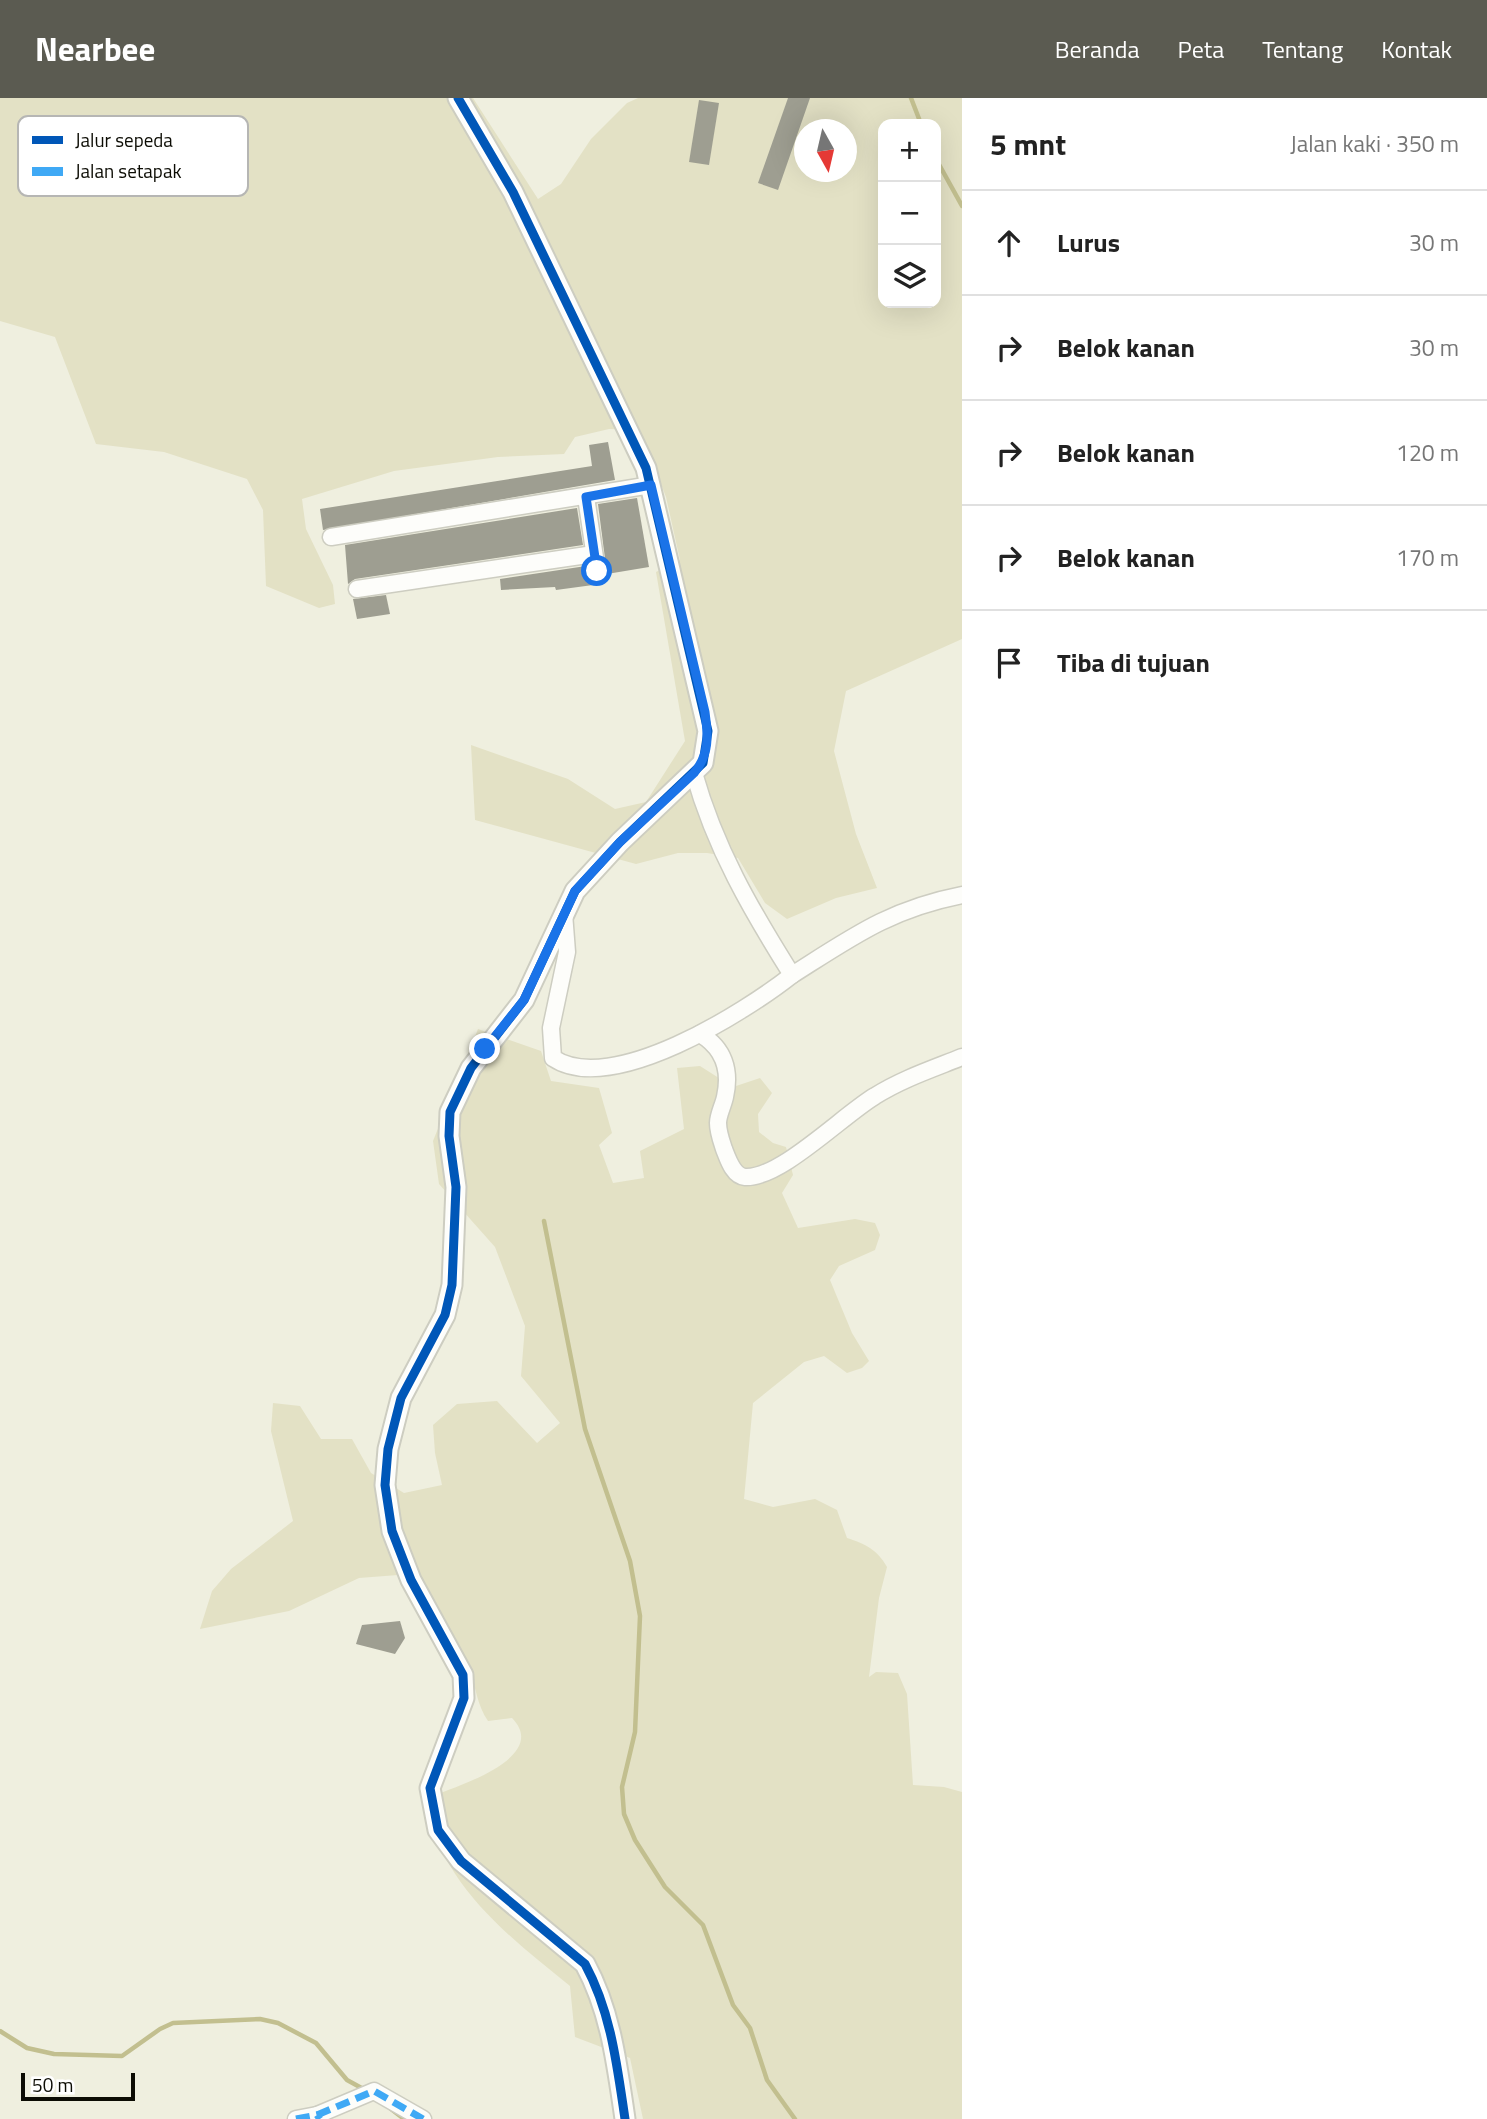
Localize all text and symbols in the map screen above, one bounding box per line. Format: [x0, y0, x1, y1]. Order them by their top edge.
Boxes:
text: Nearbee [35, 24, 155, 74]
text: Beranda [1055, 31, 1140, 67]
text: Peta [1178, 31, 1224, 67]
text: Tentang [1262, 31, 1343, 67]
text: Kontak [1381, 31, 1452, 67]
legend [18, 116, 248, 196]
north arrow [794, 119, 857, 182]
map controls [878, 119, 941, 308]
button: + [878, 119, 941, 182]
text: 5 mnt [990, 121, 1066, 167]
text: Jalur sepeda [75, 125, 173, 154]
text: Jalan kaki · 350 m [1290, 126, 1459, 161]
text: Jalan setapak [75, 156, 182, 185]
button: − [878, 182, 941, 245]
text: Lurus [1057, 223, 1120, 262]
icon: ahead [990, 224, 1028, 262]
text: 30 m [1409, 225, 1459, 260]
button: layers [878, 245, 941, 308]
text: Belok kanan [1057, 328, 1195, 367]
icon: right [990, 329, 1028, 367]
text: 30 m [1409, 330, 1459, 365]
text: Belok kanan [1057, 433, 1195, 472]
icon: right [990, 434, 1028, 472]
text: 120 m [1396, 435, 1459, 470]
text: Belok kanan [1057, 538, 1195, 577]
icon: right [990, 539, 1028, 577]
text: 170 m [1396, 540, 1459, 575]
route start [581, 555, 612, 586]
text: Tiba di tujuan [1057, 643, 1210, 682]
icon: arrive [990, 644, 1028, 682]
route end [469, 1033, 500, 1064]
scale bar [21, 2070, 135, 2102]
text: 50 m [32, 2070, 73, 2099]

